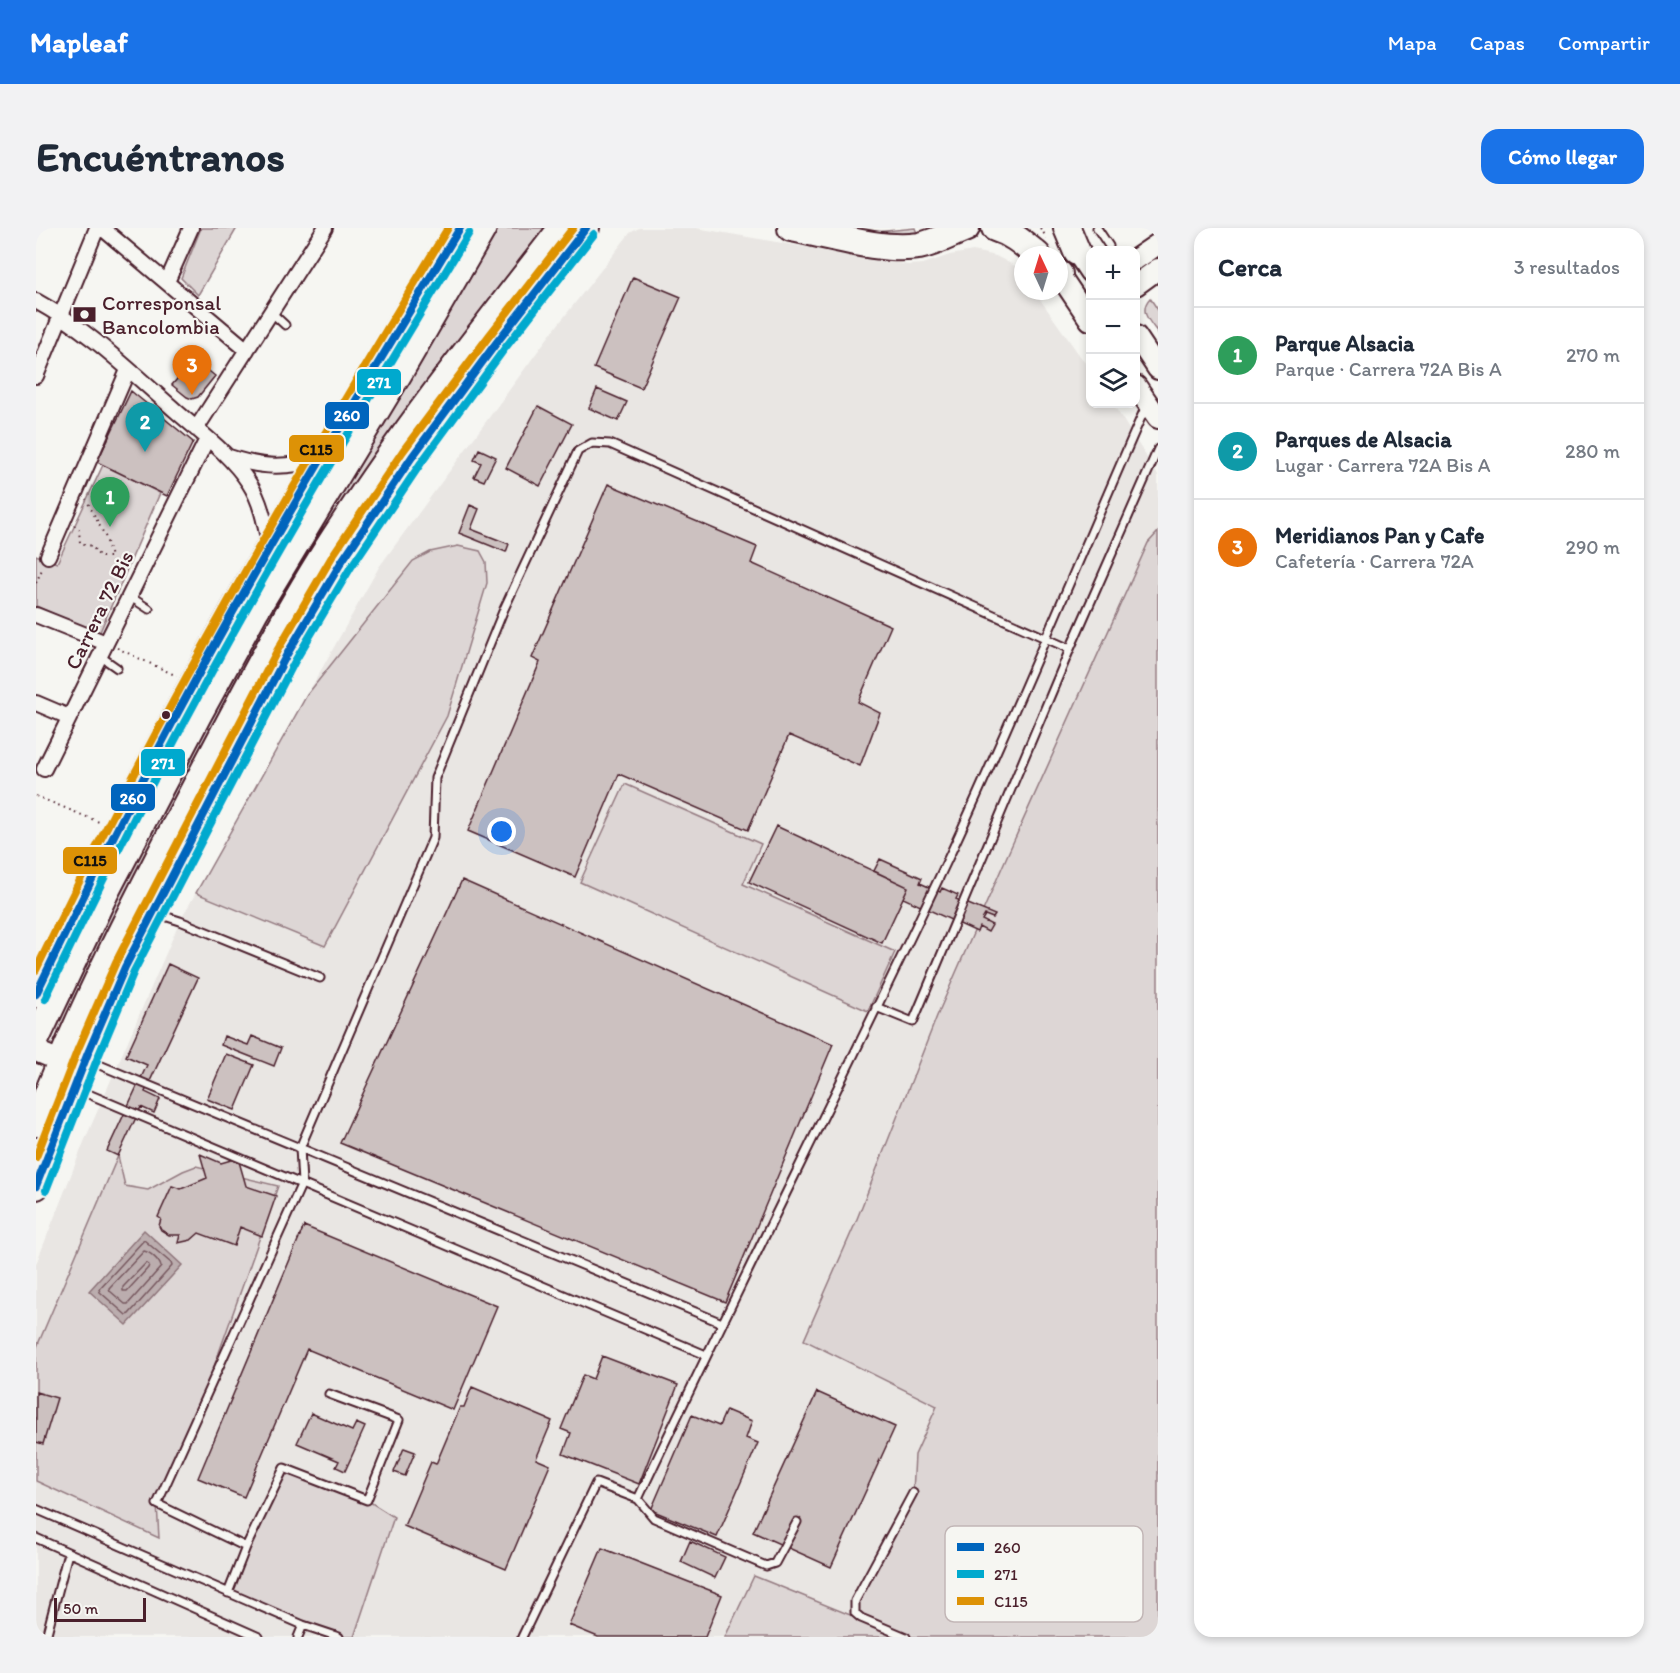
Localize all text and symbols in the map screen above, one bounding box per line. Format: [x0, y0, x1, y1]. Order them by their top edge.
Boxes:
text: Mapleaf [30, 25, 128, 59]
text: Mapa [1388, 30, 1437, 55]
text: Capas [1470, 30, 1525, 55]
text: Compartir [1558, 30, 1650, 55]
button: Cómo llegar [1481, 129, 1644, 184]
text: Encuéntranos [36, 131, 285, 182]
north arrow [1014, 246, 1068, 300]
map controls [1086, 246, 1140, 408]
button: + [1086, 246, 1140, 300]
text: Cerca [1218, 251, 1282, 283]
text: 3 resultados [1514, 255, 1620, 279]
place label: Corresponsal Bancolombia [102, 290, 221, 339]
button: − [1086, 300, 1140, 354]
bank icon: Corresponsal Bancolombia [71, 301, 97, 327]
text: Parque Alsacia [1275, 330, 1414, 357]
text: 1 [1233, 343, 1242, 367]
text: 270 m [1566, 343, 1620, 367]
pin: 3 [172, 346, 212, 395]
button: layers [1086, 354, 1140, 408]
text: Parque · Carrera 72A Bis A [1275, 357, 1502, 381]
line badge: 271 [356, 368, 402, 396]
text: 271 [367, 373, 391, 392]
line badge: 260 [324, 401, 370, 430]
pin: 2 [126, 402, 164, 452]
text: 260 [334, 406, 361, 425]
text: Parques de Alsacia [1275, 426, 1452, 453]
line badge: C115 [288, 434, 345, 463]
text: 2 [1232, 439, 1243, 463]
text: 280 m [1565, 439, 1620, 463]
text: C115 [299, 440, 333, 459]
text: Lugar · Carrera 72A Bis A [1275, 453, 1490, 477]
pin: 1 [90, 478, 130, 527]
text: Meridianos Pan y Cafe [1275, 522, 1485, 549]
text: 3 [1232, 535, 1243, 559]
text: 290 m [1565, 535, 1620, 559]
street label: Carrera 72 Bis [59, 546, 139, 674]
text: Cafetería · Carrera 72A [1275, 549, 1474, 573]
unlabelled marker [160, 709, 172, 721]
line badge: 271 [140, 748, 186, 777]
text: 271 [151, 754, 175, 773]
line badge: 260 [110, 783, 156, 812]
text: 260 [120, 789, 147, 808]
your location [487, 817, 516, 846]
line badge: C115 [62, 846, 118, 875]
text: C115 [73, 851, 107, 870]
legend [945, 1526, 1143, 1622]
text: 260 [994, 1538, 1021, 1557]
text: 271 [994, 1565, 1018, 1584]
text: C115 [994, 1592, 1028, 1611]
scale bar [54, 1595, 146, 1622]
text: 50 m [63, 1599, 98, 1618]

